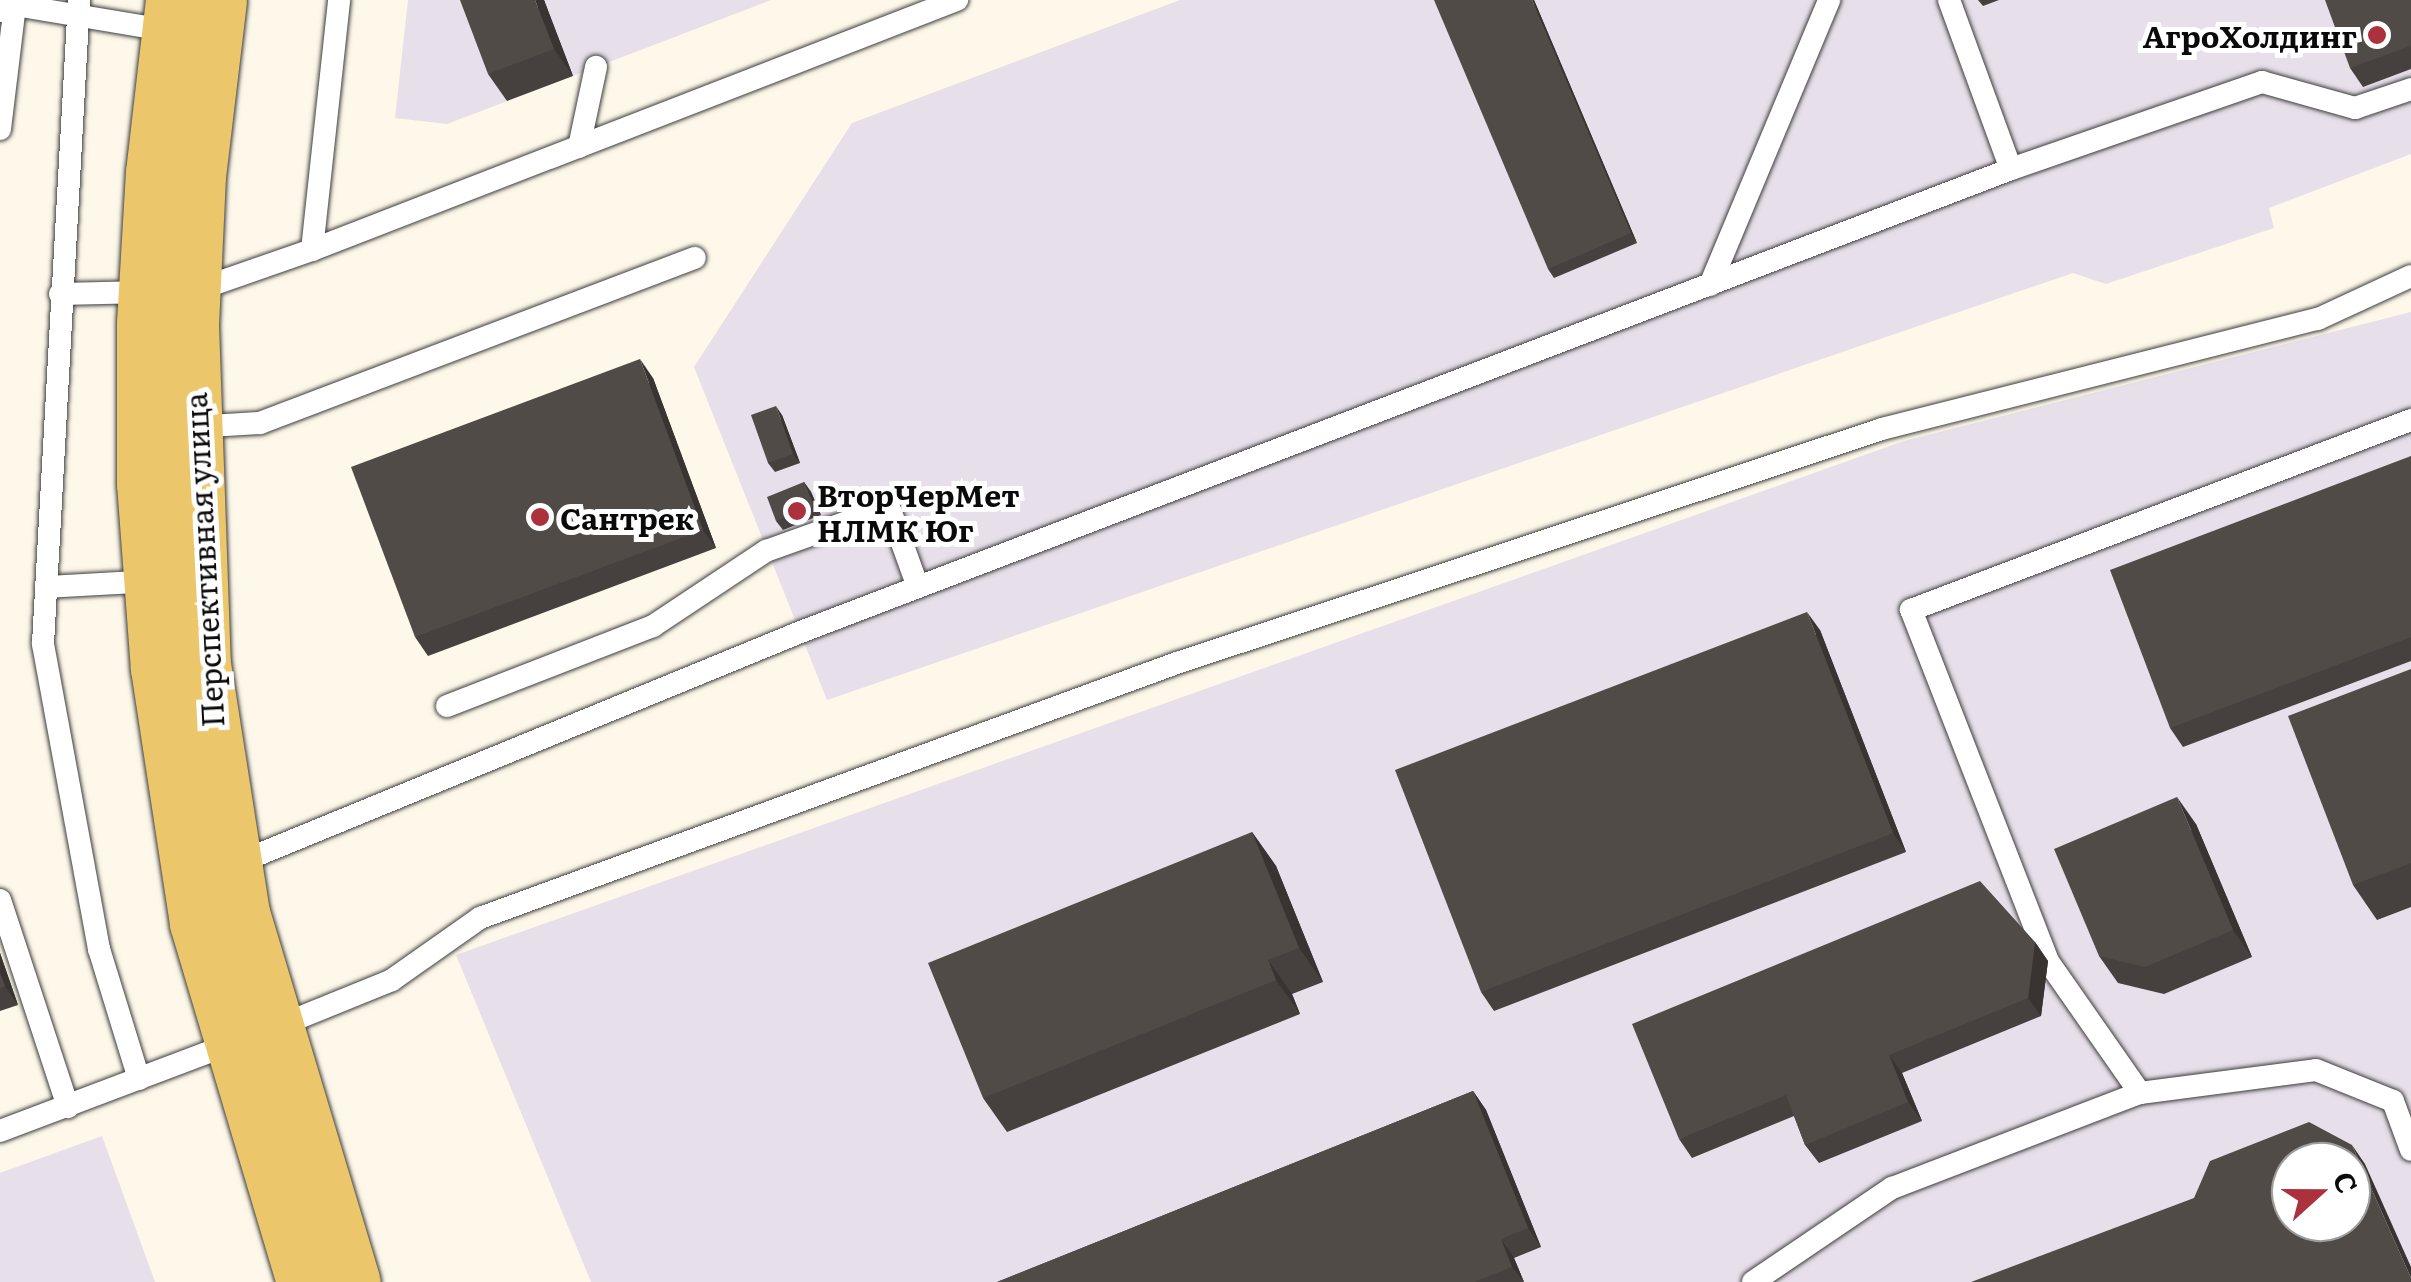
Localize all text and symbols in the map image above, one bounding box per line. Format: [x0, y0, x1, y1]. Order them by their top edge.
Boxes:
place label: АгроХолдинг [2143, 17, 2357, 53]
marker: АгроХолдинг [2366, 24, 2388, 46]
street label: Перспективная улица [176, 392, 230, 728]
place label: ВторЧерМет НЛМК Юг [817, 476, 1020, 546]
place label: Сантрек [560, 499, 694, 535]
marker: ВторЧерМет НЛМК Юг [786, 500, 808, 522]
marker: Сантрек [529, 506, 551, 528]
north arrow [2271, 1142, 2371, 1242]
text: С [2324, 1165, 2370, 1199]

